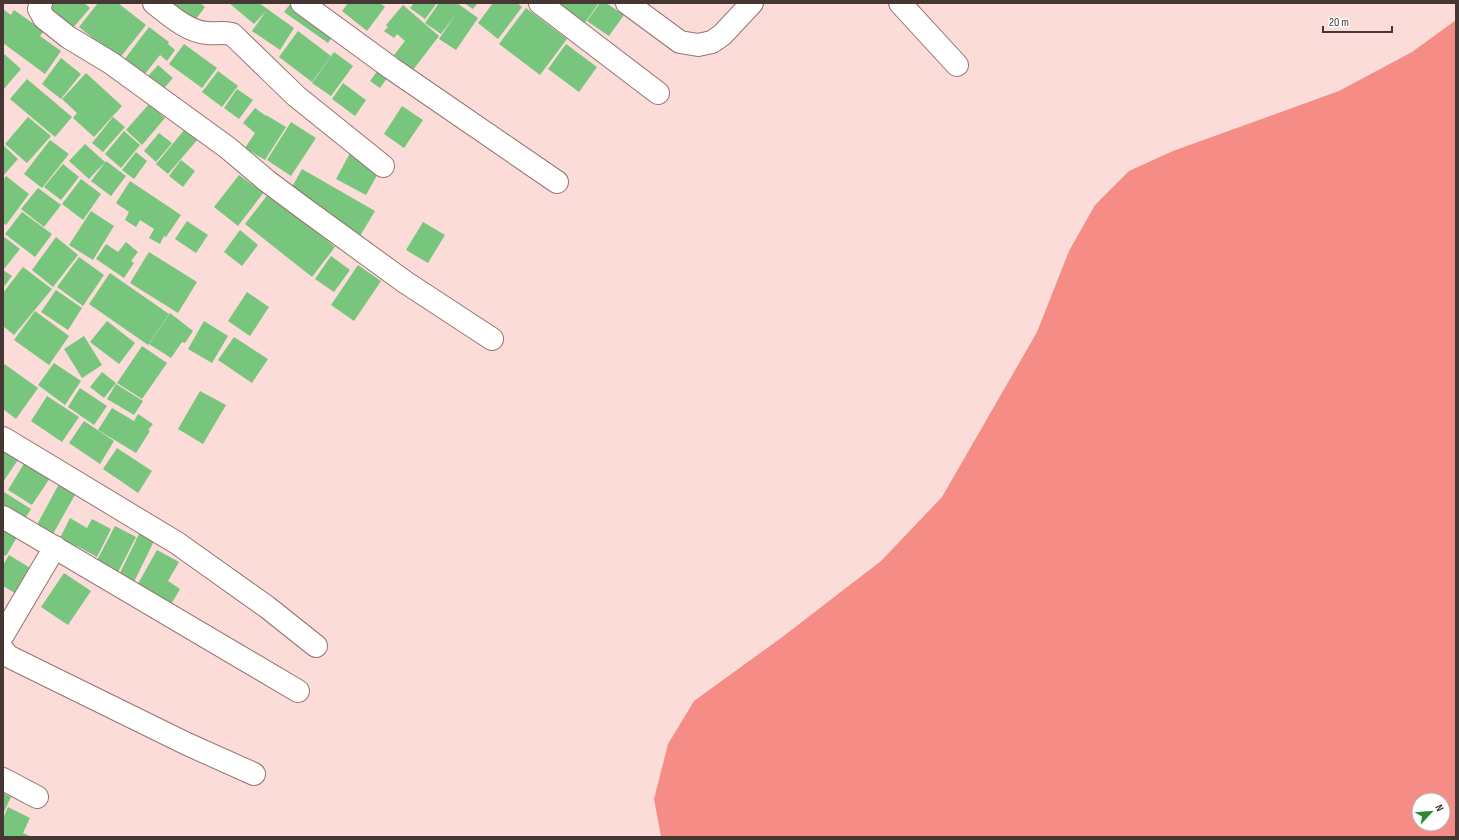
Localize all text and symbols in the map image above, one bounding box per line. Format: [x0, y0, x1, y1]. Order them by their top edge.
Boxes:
scale bar [1323, 8, 1392, 34]
text: 20 m [1329, 15, 1349, 30]
north arrow [1411, 792, 1451, 832]
text: N [1432, 802, 1447, 813]

